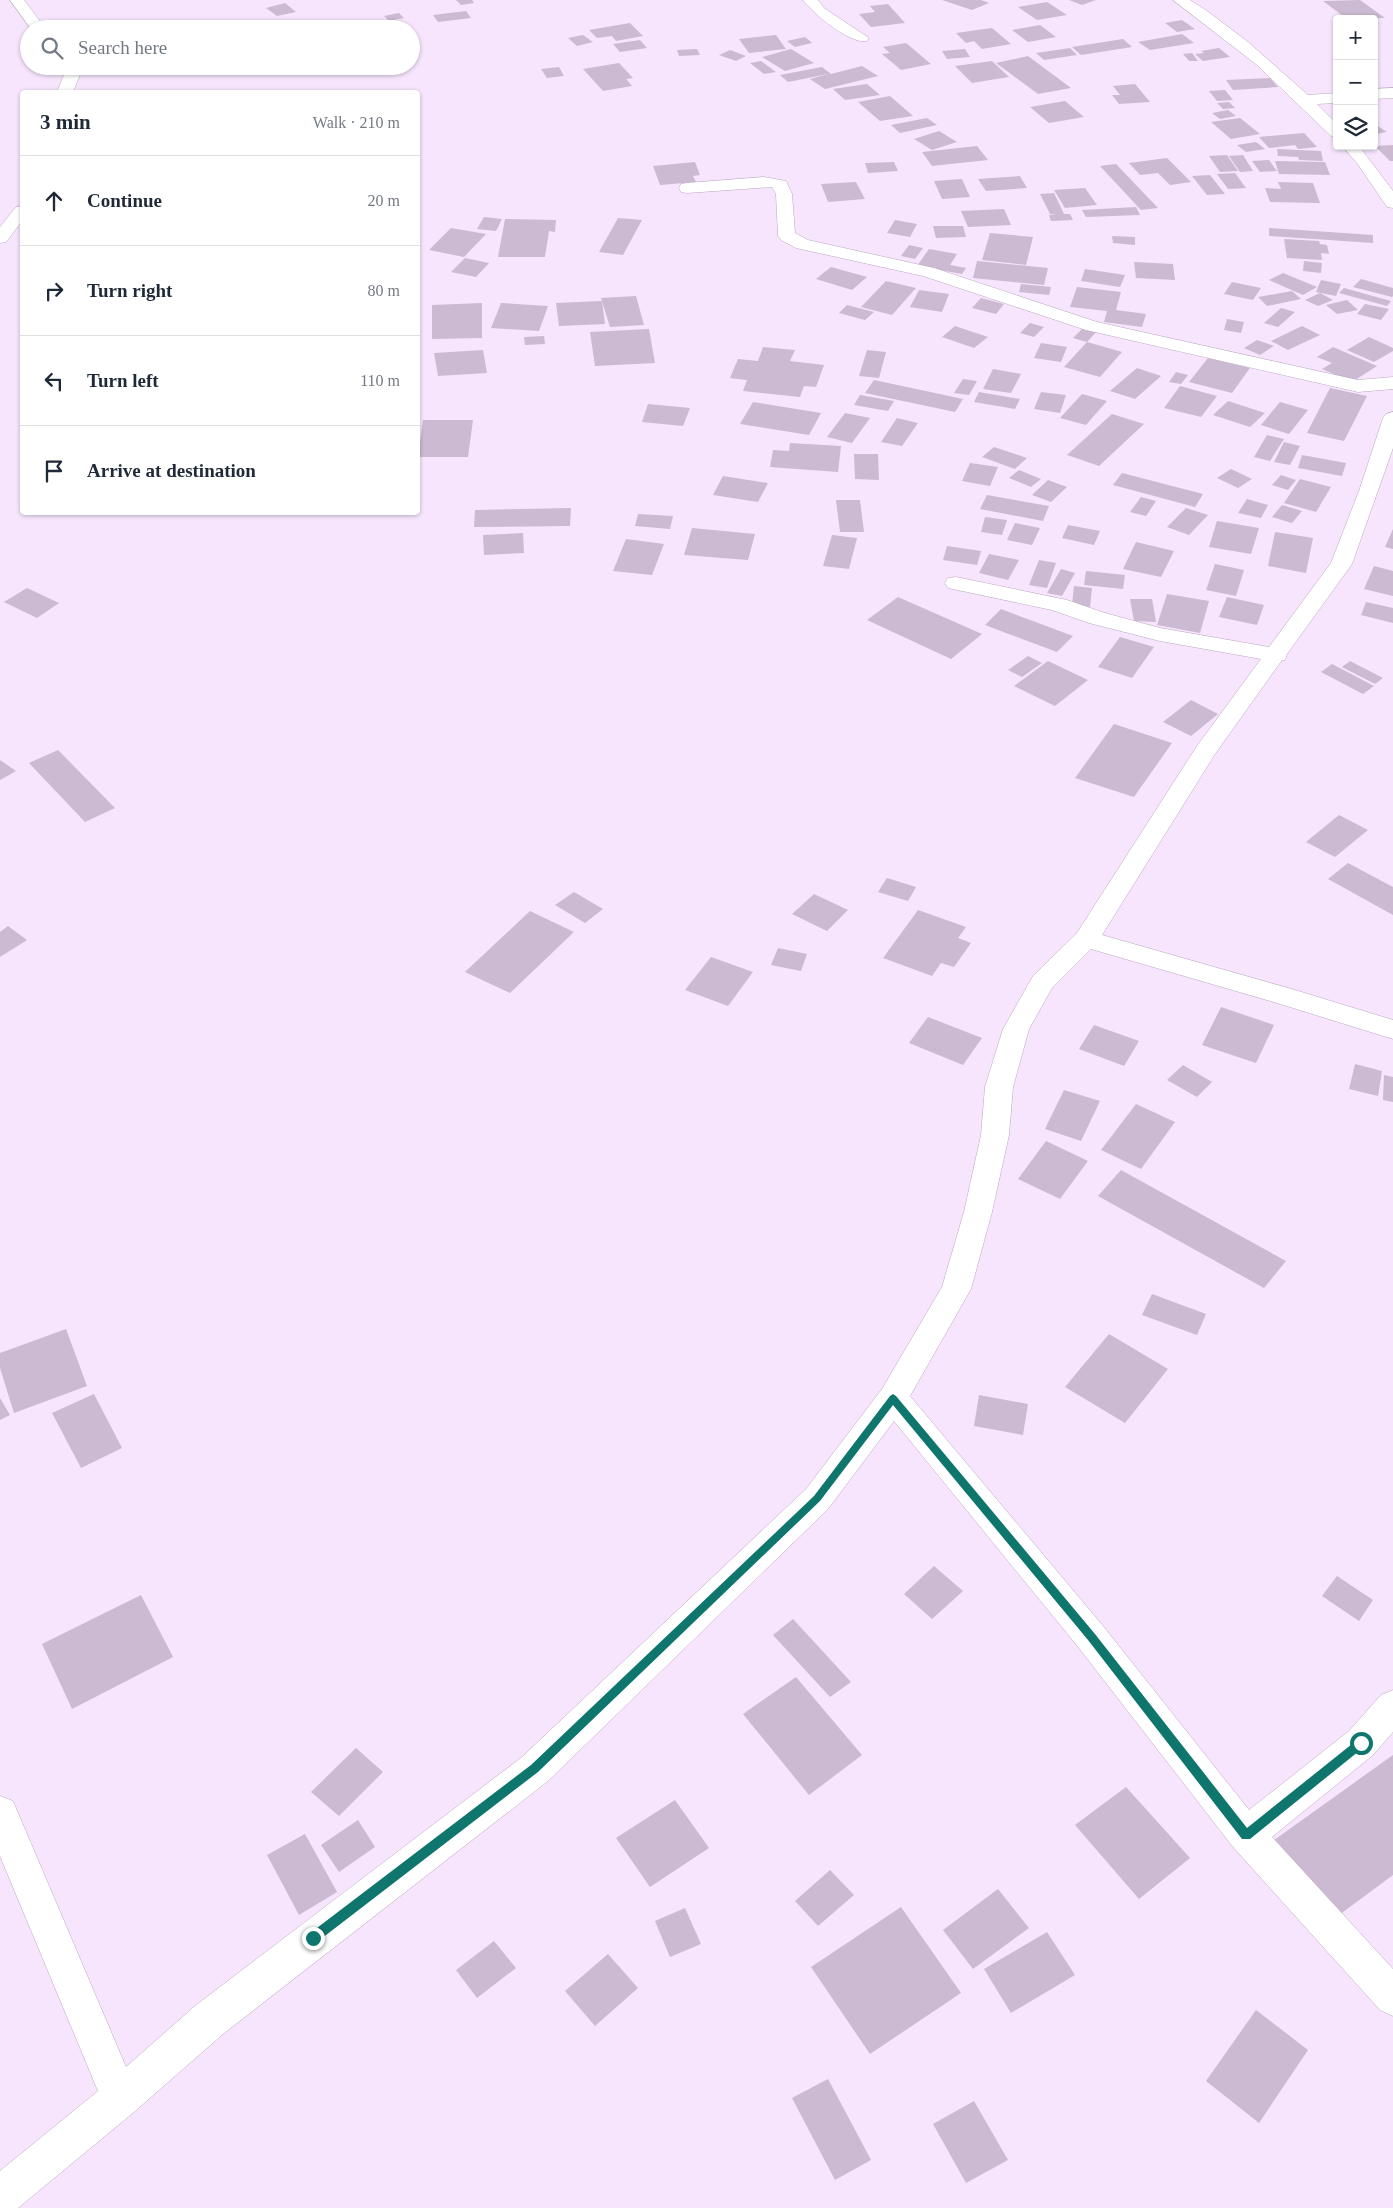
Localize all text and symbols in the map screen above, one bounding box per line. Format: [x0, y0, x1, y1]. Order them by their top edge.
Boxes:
map controls [1333, 15, 1378, 150]
button: + [1333, 15, 1378, 60]
search box [20, 20, 420, 75]
icon: search [38, 34, 66, 62]
text: Search here [78, 37, 167, 58]
button: − [1333, 60, 1378, 105]
button: layers [1333, 105, 1378, 150]
text: 3 min [40, 110, 91, 134]
text: Walk · 210 m [313, 114, 400, 131]
icon: ahead [40, 187, 68, 215]
text: Continue [87, 190, 162, 211]
text: 20 m [368, 192, 400, 209]
icon: right [40, 277, 68, 305]
text: Turn right [87, 280, 172, 301]
text: 80 m [368, 282, 400, 299]
icon: left [40, 367, 68, 395]
text: Turn left [87, 370, 159, 391]
text: 110 m [360, 372, 400, 389]
icon: arrive [40, 457, 68, 485]
text: Arrive at destination [87, 460, 256, 481]
route start [1350, 1732, 1373, 1755]
route end [302, 1927, 325, 1950]

